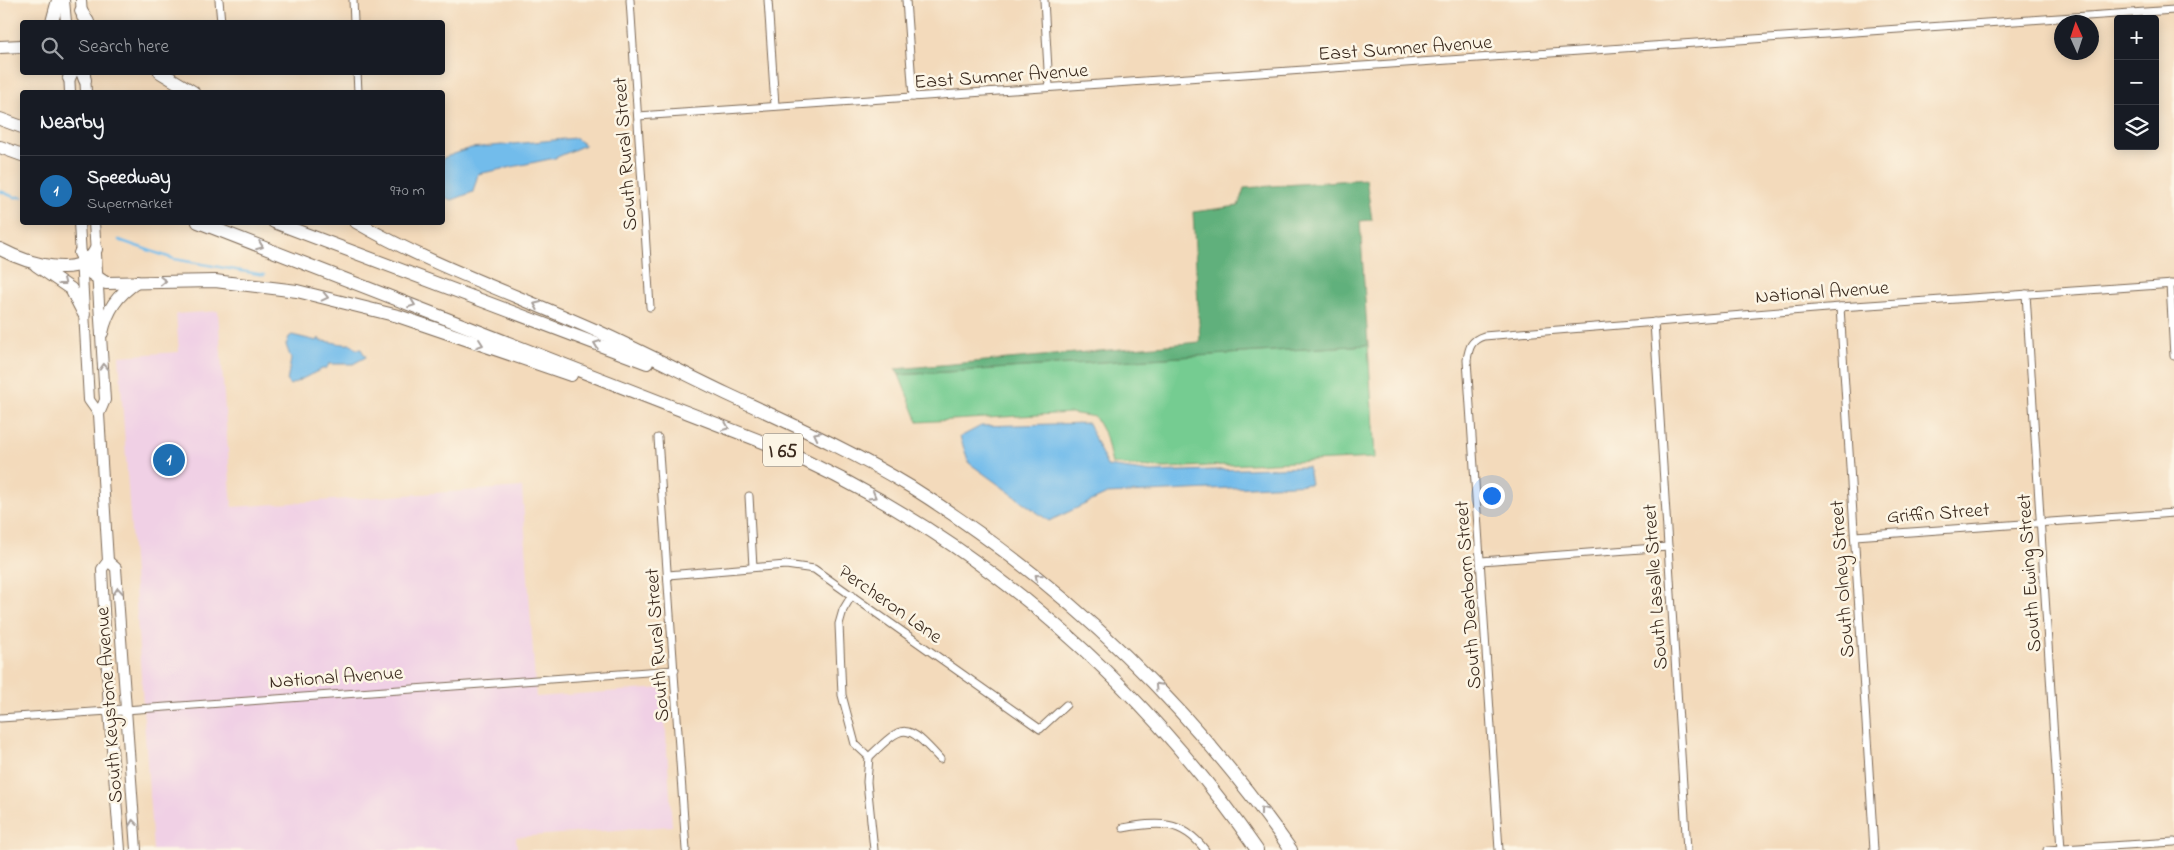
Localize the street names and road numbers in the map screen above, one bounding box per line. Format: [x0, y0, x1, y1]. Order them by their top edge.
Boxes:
street label: East Sumner Avenue [1317, 29, 1493, 70]
street label: East Sumner Avenue [913, 57, 1089, 98]
street label: South Rural Street [607, 76, 646, 232]
street label: National Avenue [1754, 274, 1890, 313]
road number: I 65 [763, 434, 803, 466]
street label: South Ewing Street [2010, 492, 2052, 653]
street label: Griffin Street [1886, 496, 1991, 533]
street label: South Dearborn Street [1448, 499, 1491, 690]
street label: South Olney Street [1824, 499, 1863, 658]
street label: South Lasalle Street [1636, 503, 1677, 671]
street label: Percheron Lane [832, 558, 948, 652]
street label: South Rural Street [639, 567, 678, 723]
street label: South Keystone Avenue [89, 606, 132, 804]
street label: National Avenue [268, 659, 404, 698]

